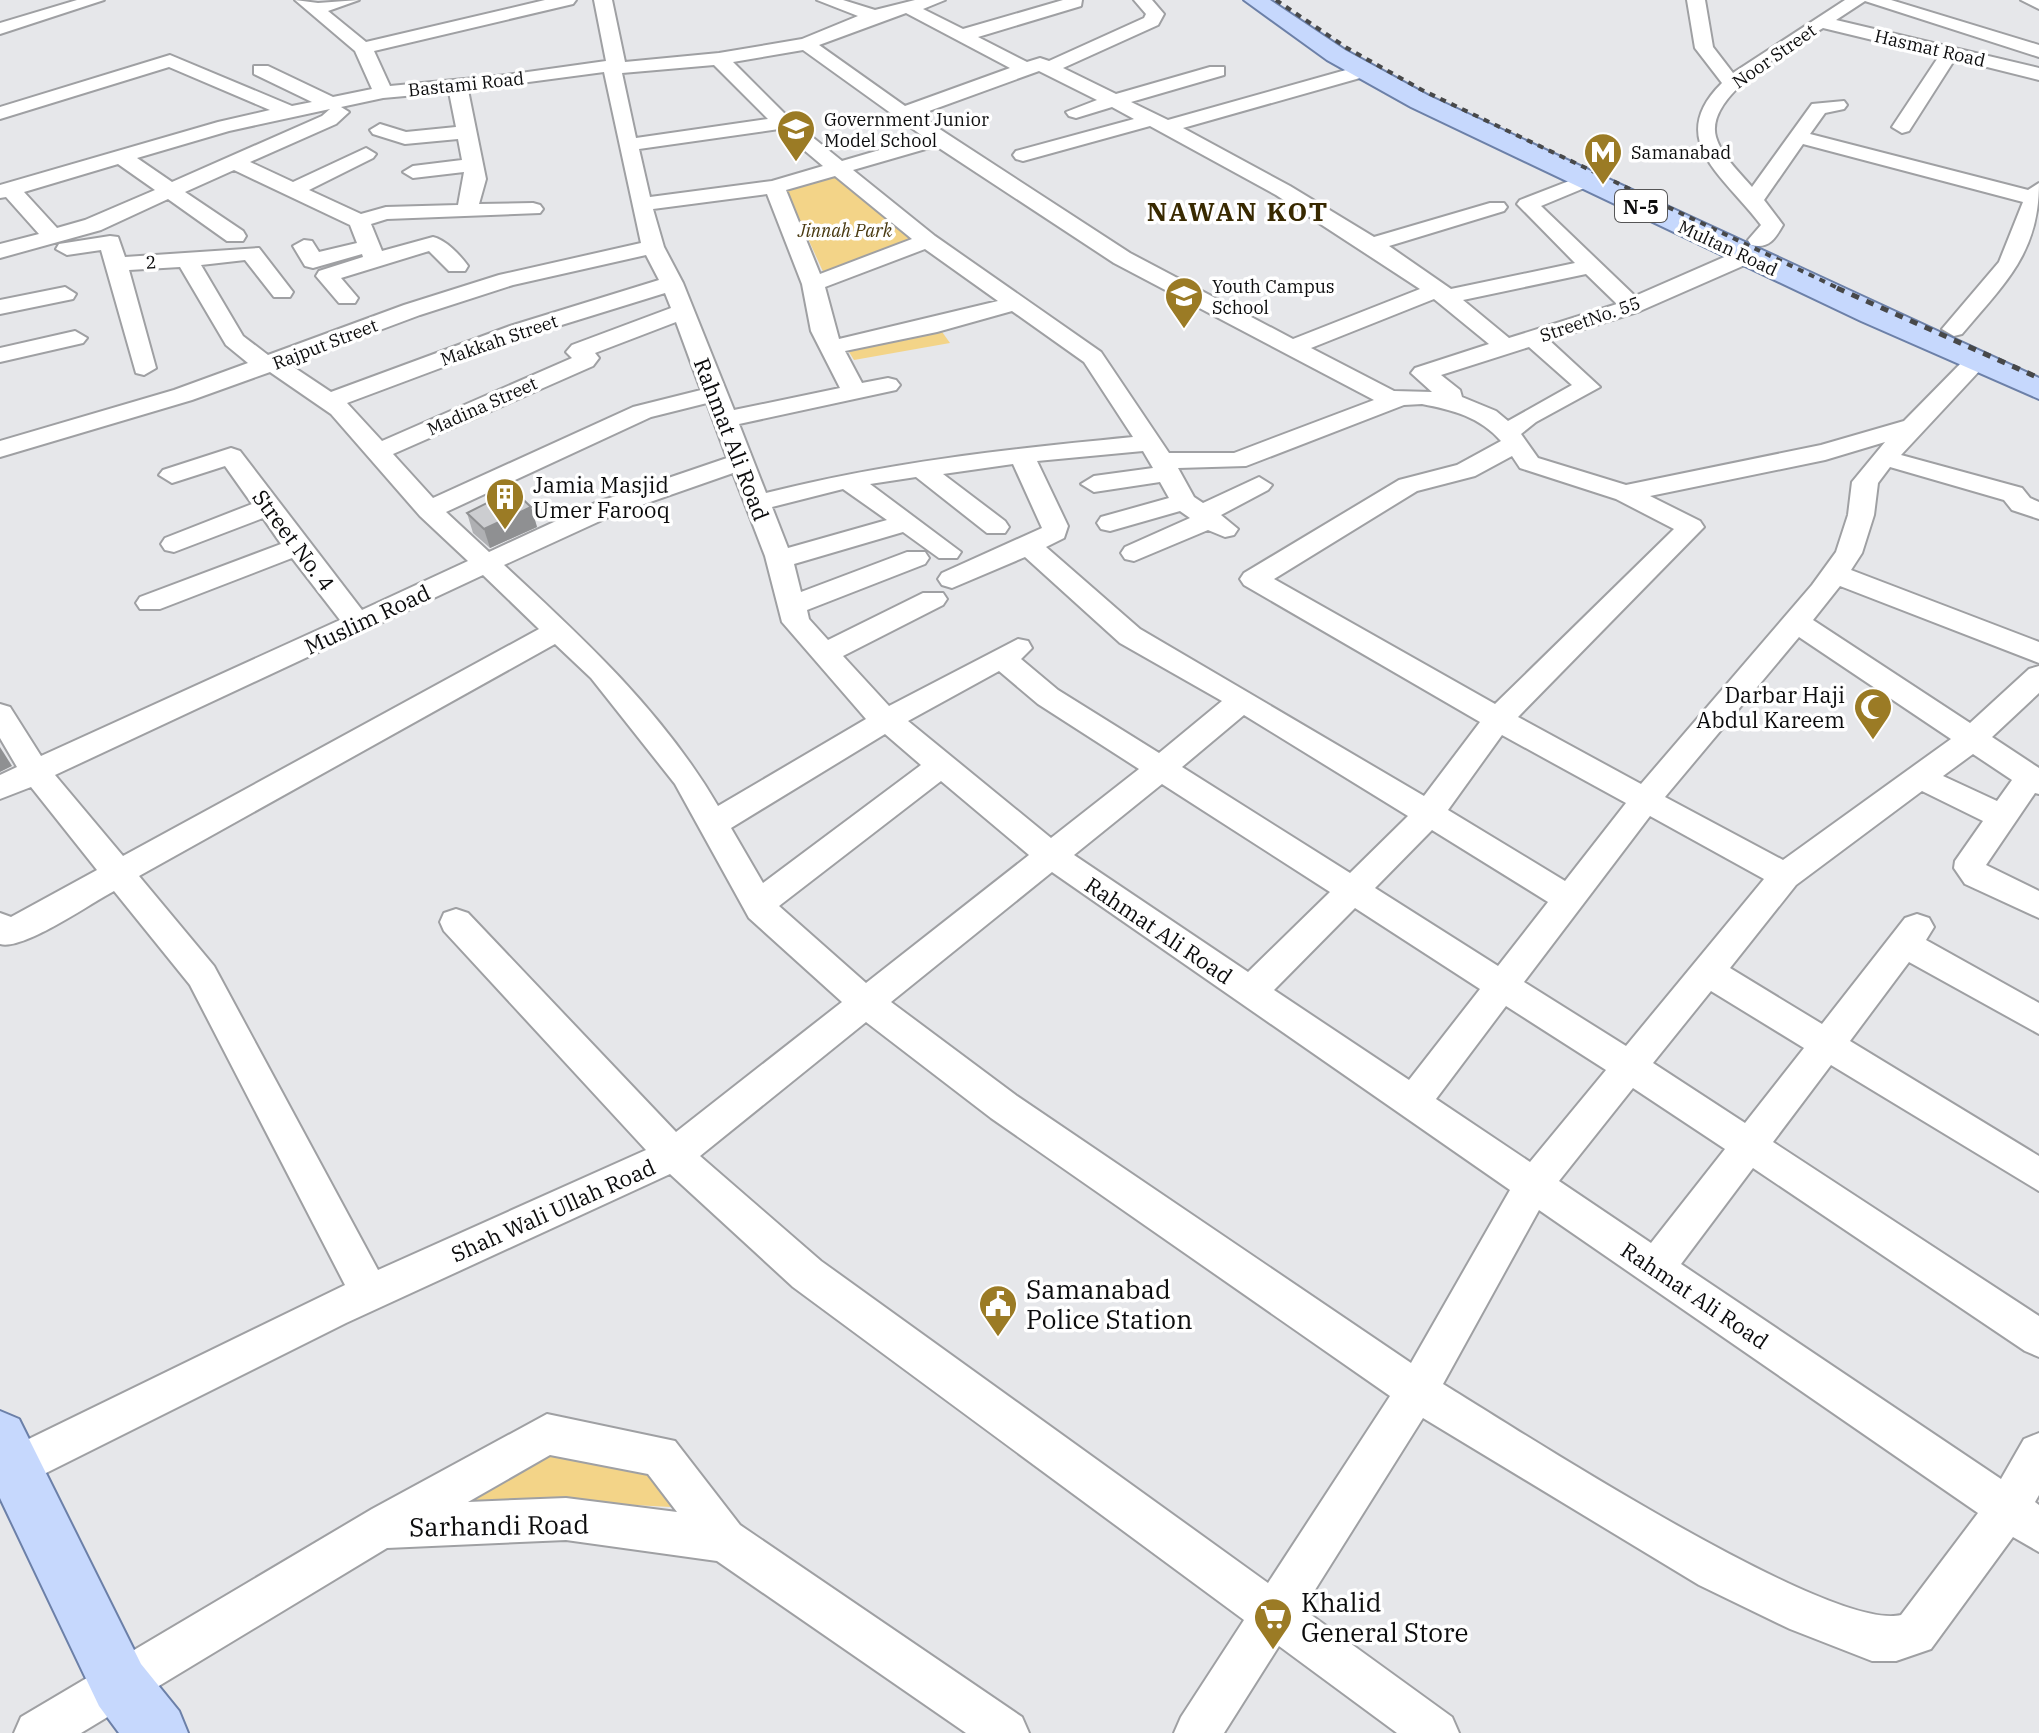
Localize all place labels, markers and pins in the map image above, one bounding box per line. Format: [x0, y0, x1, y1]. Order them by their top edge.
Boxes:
school or university icon: Government Junior Model School [775, 108, 817, 163]
place label: Government Junior Model School [824, 108, 989, 152]
metro station icon: Samanabad [1582, 131, 1624, 186]
place label: Samanabad [1631, 141, 1731, 164]
school or university icon: Youth Campus School [1163, 275, 1205, 330]
place label: Youth Campus School [1212, 275, 1335, 319]
place label: Jamia Masjid Umer Farooq [533, 470, 670, 524]
building icon: Jamia Masjid Umer Farooq [484, 476, 526, 531]
place label: Darbar Haji Abdul Kareem [1696, 680, 1845, 734]
mosque icon: Darbar Haji Abdul Kareem [1852, 686, 1894, 741]
place label: Samanabad Police Station [1026, 1272, 1193, 1336]
public building icon: Samanabad Police Station [977, 1283, 1019, 1338]
place label: Khalid General Store [1301, 1585, 1468, 1649]
supermarket icon: Khalid General Store [1252, 1596, 1294, 1651]

